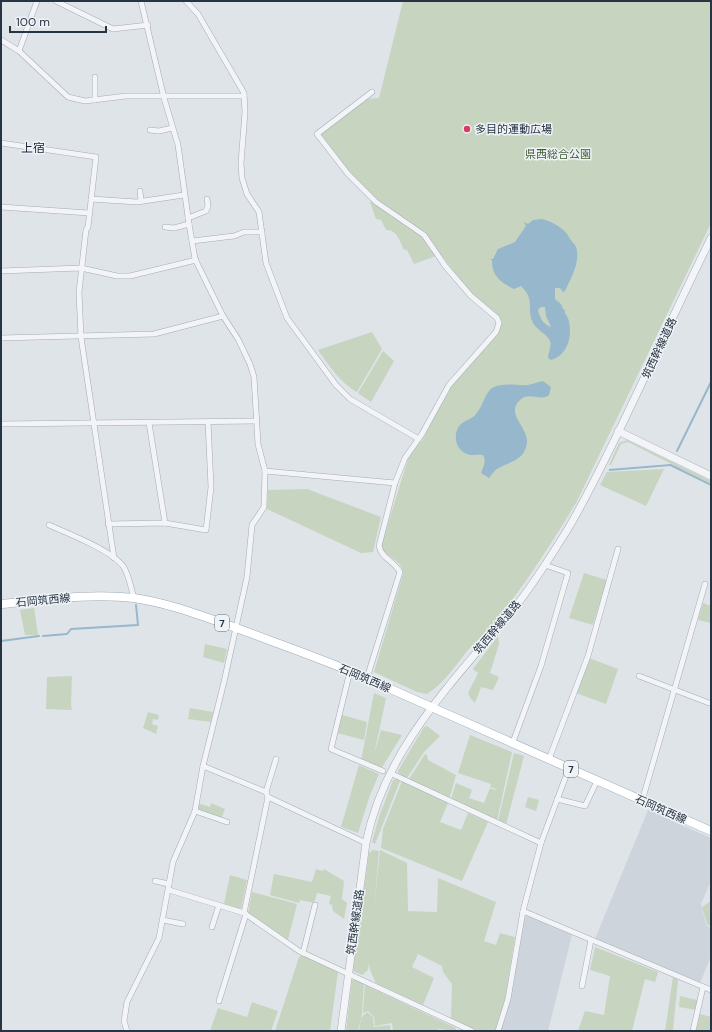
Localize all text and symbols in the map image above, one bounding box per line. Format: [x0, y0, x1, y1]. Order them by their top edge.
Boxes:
scale bar [10, 8, 106, 34]
text: 100 m [16, 14, 50, 30]
place label: 多目的運動広場 [475, 122, 552, 136]
marker: 多目的運動広場 [462, 124, 472, 134]
district label: 上宿 [21, 140, 45, 156]
park label: 県西総合公園 [525, 147, 591, 161]
street label: 筑西幹線道路 [639, 315, 679, 381]
street label: 石岡筑西線 [15, 591, 71, 609]
street label: 筑西幹線道路 [470, 597, 524, 657]
road number: 7 [215, 615, 229, 631]
street label: 石岡筑西線 [337, 661, 393, 695]
road number: 7 [564, 761, 578, 777]
street label: 石岡筑西線 [633, 791, 689, 827]
street label: 筑西幹線道路 [343, 888, 367, 956]

